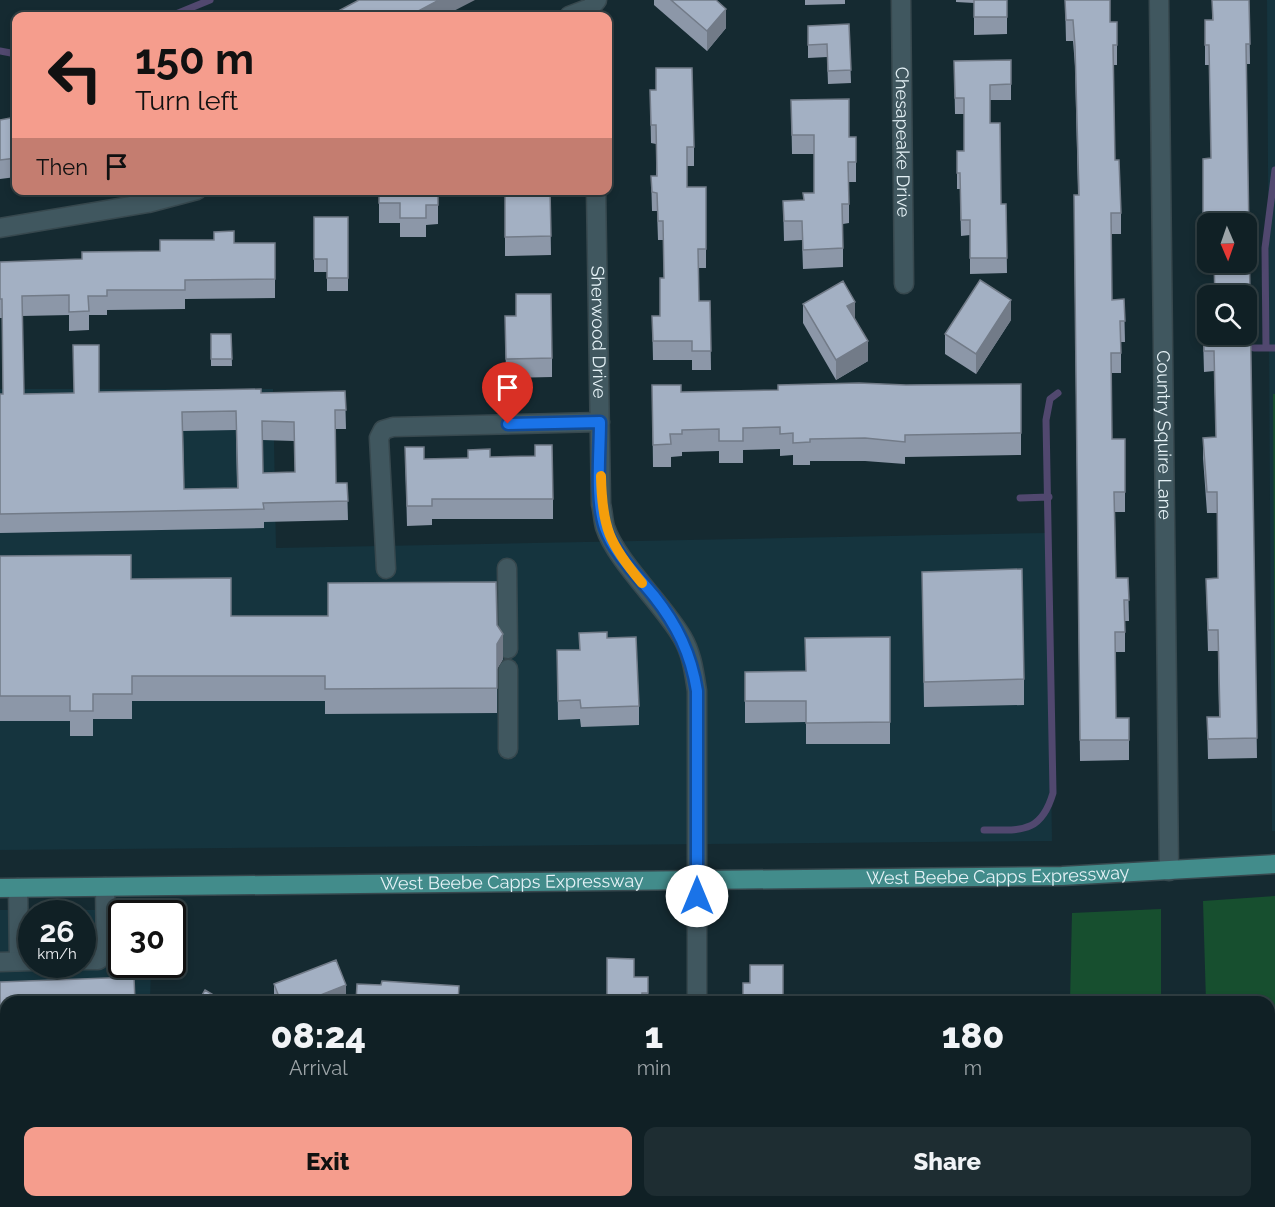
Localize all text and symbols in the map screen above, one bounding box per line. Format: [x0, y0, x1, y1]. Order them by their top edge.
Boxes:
text: 150 m [135, 35, 254, 84]
icon: left [36, 36, 114, 114]
street label: Chesapeake Drive [892, 67, 914, 218]
text: Turn left [135, 85, 238, 116]
icon: arrive [100, 150, 133, 183]
text: Then [36, 154, 88, 180]
north arrow [1197, 213, 1257, 273]
map controls [1197, 213, 1257, 345]
street label: Sherwood Drive [587, 265, 610, 399]
button: search [1197, 285, 1257, 345]
street label: Country Squire Lane [1153, 350, 1176, 520]
pin [482, 362, 533, 424]
icon: arrive [491, 371, 524, 404]
street label: West Beebe Capps Expressway [866, 861, 1130, 888]
position arrow [665, 864, 729, 928]
street label: West Beebe Capps Expressway [380, 870, 644, 894]
speed limit sign: 30 [108, 900, 186, 978]
text: 26 [39, 914, 75, 949]
text: km/h [37, 945, 77, 963]
text: 08:24 [271, 1014, 366, 1056]
text: 1 [645, 1014, 663, 1056]
text: 180 [942, 1014, 1004, 1056]
text: Arrival [289, 1056, 348, 1080]
text: min [637, 1056, 671, 1080]
text: m [964, 1056, 982, 1080]
button: Exit [24, 1127, 632, 1196]
button: Share [644, 1127, 1251, 1196]

